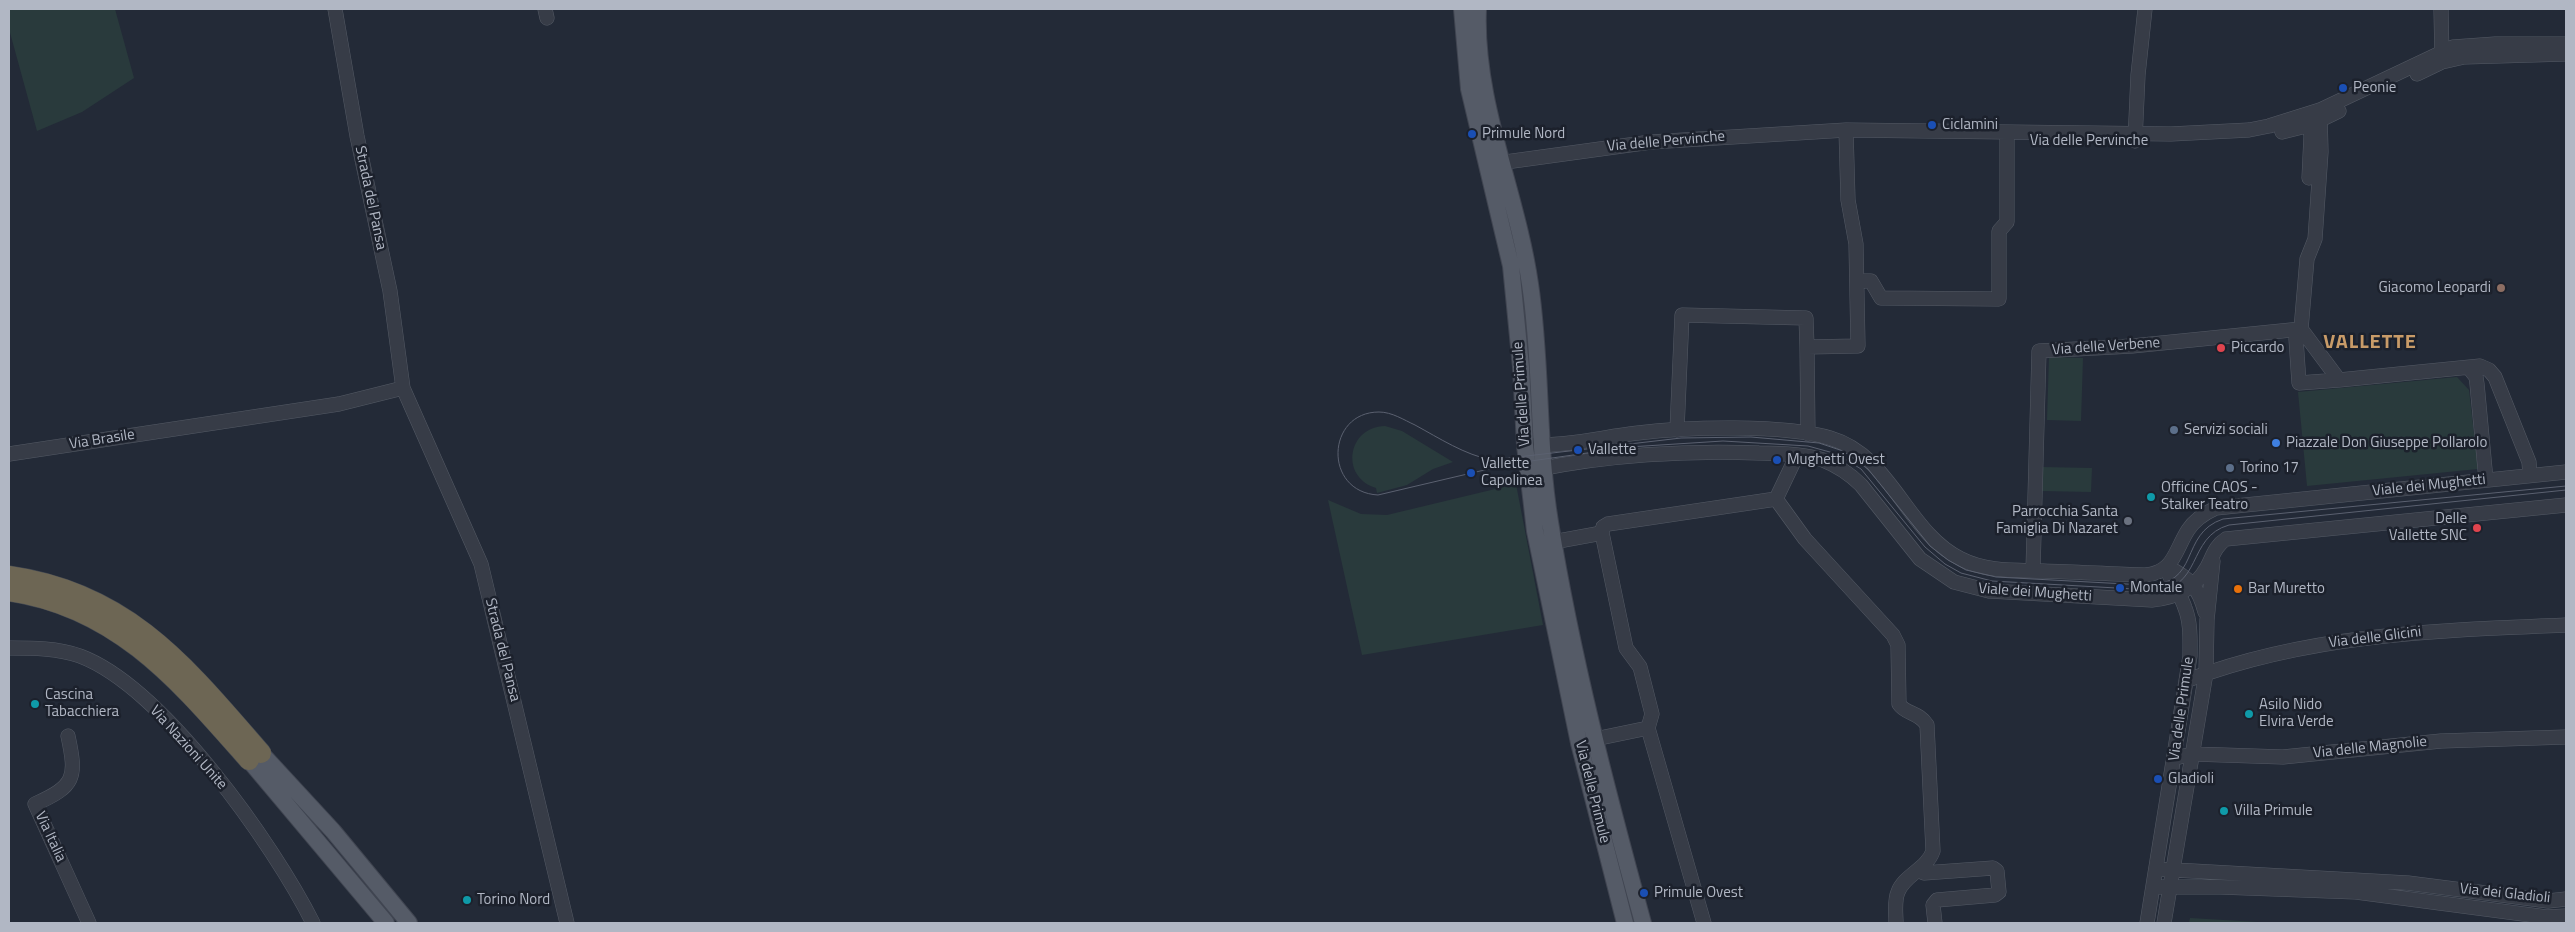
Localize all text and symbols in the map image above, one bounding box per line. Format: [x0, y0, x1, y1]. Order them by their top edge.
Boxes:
place label: Peonie [2353, 79, 2396, 97]
marker: Peonie [2337, 82, 2349, 94]
place label: Ciclamini [1942, 116, 1998, 134]
marker: Ciclamini [1926, 119, 1938, 131]
place label: Primule Nord [1482, 125, 1565, 143]
marker: Primule Nord [1466, 128, 1478, 140]
street label: Via delle Pervinche [1606, 128, 1726, 156]
street label: Via delle Pervinche [2030, 132, 2148, 150]
street label: Strada del Pansa [350, 144, 390, 252]
place label: Giacomo Leopardi [2379, 279, 2491, 297]
marker: Giacomo Leopardi [2495, 282, 2507, 294]
district label: VALLETTE [2322, 331, 2418, 355]
street label: Via delle Verbene [2051, 334, 2161, 360]
place label: Piccardo [2231, 339, 2285, 357]
street label: Via delle Primule [1509, 341, 1535, 447]
marker: Piccardo [2215, 342, 2227, 354]
place label: Servizi sociali [2184, 421, 2268, 439]
marker: Servizi sociali [2168, 424, 2180, 436]
street label: Via Brasile [68, 426, 136, 454]
place label: Piazzale Don Giuseppe Pollarolo [2286, 434, 2487, 452]
marker: Piazzale Don Giuseppe Pollarolo [2270, 437, 2282, 449]
place label: Vallette [1588, 441, 1636, 459]
marker: Vallette [1572, 444, 1584, 456]
place label: Mughetti Ovest [1787, 451, 1885, 469]
marker: Mughetti Ovest [1771, 454, 1783, 466]
place label: Vallette Capolinea [1481, 455, 1542, 490]
place label: Torino 17 [2240, 459, 2299, 477]
marker: Torino 17 [2224, 462, 2236, 474]
marker: Vallette Capolinea [1465, 467, 1477, 479]
street label: Viale dei Mughetti [2372, 471, 2486, 501]
place label: Officine CAOS - Stalker Teatro [2161, 479, 2258, 514]
marker: Officine CAOS - Stalker Teatro [2145, 491, 2157, 503]
place label: Parrocchia Santa Famiglia Di Nazaret [1996, 503, 2118, 538]
place label: Delle Vallette SNC [2389, 510, 2467, 545]
marker: Parrocchia Santa Famiglia Di Nazaret [2122, 515, 2134, 527]
marker: Delle Vallette SNC [2471, 522, 2483, 534]
place label: Montale [2130, 579, 2182, 597]
street label: Viale dei Mughetti [1978, 580, 2092, 606]
place label: Bar Muretto [2248, 580, 2325, 598]
marker: Montale [2114, 582, 2126, 594]
marker: Bar Muretto [2232, 583, 2244, 595]
street label: Strada del Pansa [480, 596, 524, 704]
street label: Via delle Glicini [2328, 623, 2422, 653]
street label: Via delle Primule [2166, 656, 2198, 762]
place label: Cascina Tabacchiera [45, 686, 119, 721]
place label: Asilo Nido Elvira Verde [2259, 696, 2334, 731]
marker: Cascina Tabacchiera [29, 698, 41, 710]
street label: Via Nazioni Unite [146, 702, 230, 794]
marker: Asilo Nido Elvira Verde [2243, 708, 2255, 720]
street label: Via delle Magnolie [2312, 733, 2428, 763]
street label: Via delle Primule [1571, 739, 1613, 845]
place label: Gladioli [2168, 770, 2214, 788]
marker: Gladioli [2152, 773, 2164, 785]
place label: Villa Primule [2234, 802, 2313, 820]
marker: Villa Primule [2218, 805, 2230, 817]
street label: Via Italia [31, 809, 69, 865]
street label: Via dei Gladioli [2459, 880, 2551, 908]
place label: Primule Ovest [1654, 884, 1743, 902]
marker: Primule Ovest [1638, 887, 1650, 899]
place label: Torino Nord [477, 891, 550, 909]
marker: Torino Nord [461, 894, 473, 906]

